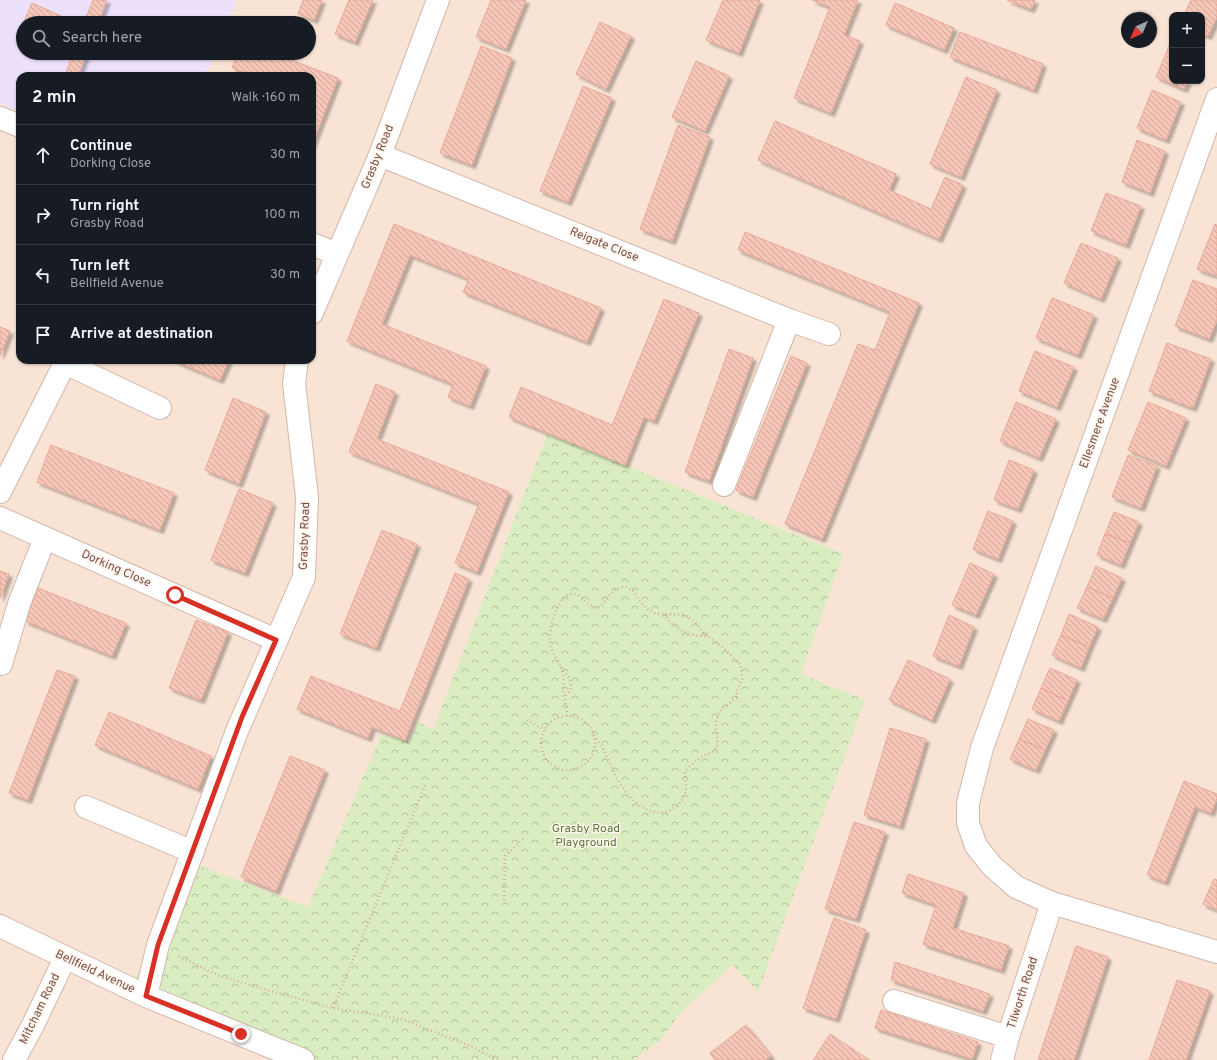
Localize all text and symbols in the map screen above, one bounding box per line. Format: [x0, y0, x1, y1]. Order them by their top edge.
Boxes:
north arrow [1121, 12, 1157, 48]
map controls [1169, 12, 1205, 84]
button: + [1169, 12, 1205, 48]
search box [16, 16, 316, 60]
icon: search [30, 27, 52, 49]
text: Search here [62, 29, 142, 48]
button: − [1169, 48, 1205, 84]
text: 2 min [32, 87, 76, 109]
text: Walk · 160 m [231, 90, 300, 106]
street label: Grasby Road [358, 122, 398, 192]
text: Continue [70, 137, 132, 156]
icon: ahead [32, 144, 54, 166]
text: 30 m [270, 147, 300, 163]
text: Dorking Close [70, 156, 151, 172]
text: Turn right [70, 197, 139, 216]
icon: right [32, 204, 54, 226]
text: 100 m [264, 207, 300, 223]
text: Grasby Road [70, 216, 144, 232]
street label: Reigate Close [567, 224, 641, 266]
text: Turn left [70, 257, 130, 276]
icon: left [32, 264, 54, 286]
text: 30 m [270, 267, 300, 283]
text: Bellfield Avenue [70, 276, 164, 292]
icon: arrive [32, 324, 54, 346]
text: Arrive at destination [70, 325, 213, 344]
street label: Ellesmere Avenue [1076, 375, 1124, 471]
street label: Grasby Road [296, 502, 314, 570]
street label: Dorking Close [79, 546, 153, 592]
route start [166, 586, 184, 604]
park label: Grasby Road Playground [552, 821, 620, 851]
street label: Bellfield Avenue [52, 946, 138, 998]
street label: Tilworth Road [1004, 955, 1042, 1031]
street label: Mitcham Road [16, 971, 64, 1047]
route end [232, 1025, 250, 1043]

